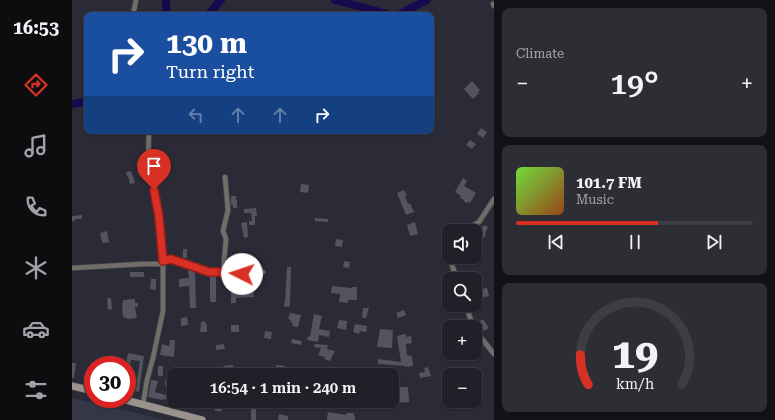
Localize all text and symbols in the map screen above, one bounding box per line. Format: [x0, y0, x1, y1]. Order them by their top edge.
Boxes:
text: 16:53 [13, 17, 59, 38]
text: 130 m [166, 27, 247, 60]
icon: right [100, 28, 152, 80]
text: Climate [516, 46, 564, 61]
text: Turn right [166, 61, 254, 82]
text: 19° [610, 66, 659, 101]
icon: directions [22, 71, 50, 99]
text: − [516, 71, 528, 96]
text: + [741, 71, 753, 96]
icon: left [185, 104, 207, 126]
icon: ahead [227, 104, 249, 126]
icon: ahead [269, 104, 291, 126]
icon: right [311, 104, 333, 126]
icon: music [22, 132, 50, 160]
pin [137, 149, 171, 190]
icon: arrive [143, 155, 165, 177]
text: 101.7 FM [576, 174, 642, 192]
text: Music [576, 192, 614, 207]
icon: phone [22, 193, 50, 221]
map controls [442, 224, 482, 408]
button: sound [442, 224, 482, 264]
icon: previous [545, 231, 567, 253]
icon: pause [624, 231, 646, 253]
icon: next [703, 231, 725, 253]
position arrow [221, 253, 263, 295]
icon: climate [22, 254, 50, 282]
button: search [442, 272, 482, 312]
icon: car [22, 315, 50, 343]
button: + [442, 320, 482, 360]
text: 19 [611, 329, 658, 378]
speed limit sign: 30 [84, 356, 136, 408]
button: − [442, 368, 482, 408]
icon: filters [22, 376, 50, 404]
text: km/h [615, 376, 654, 392]
text: 16:54 · 1 min · 240 m [210, 379, 356, 397]

